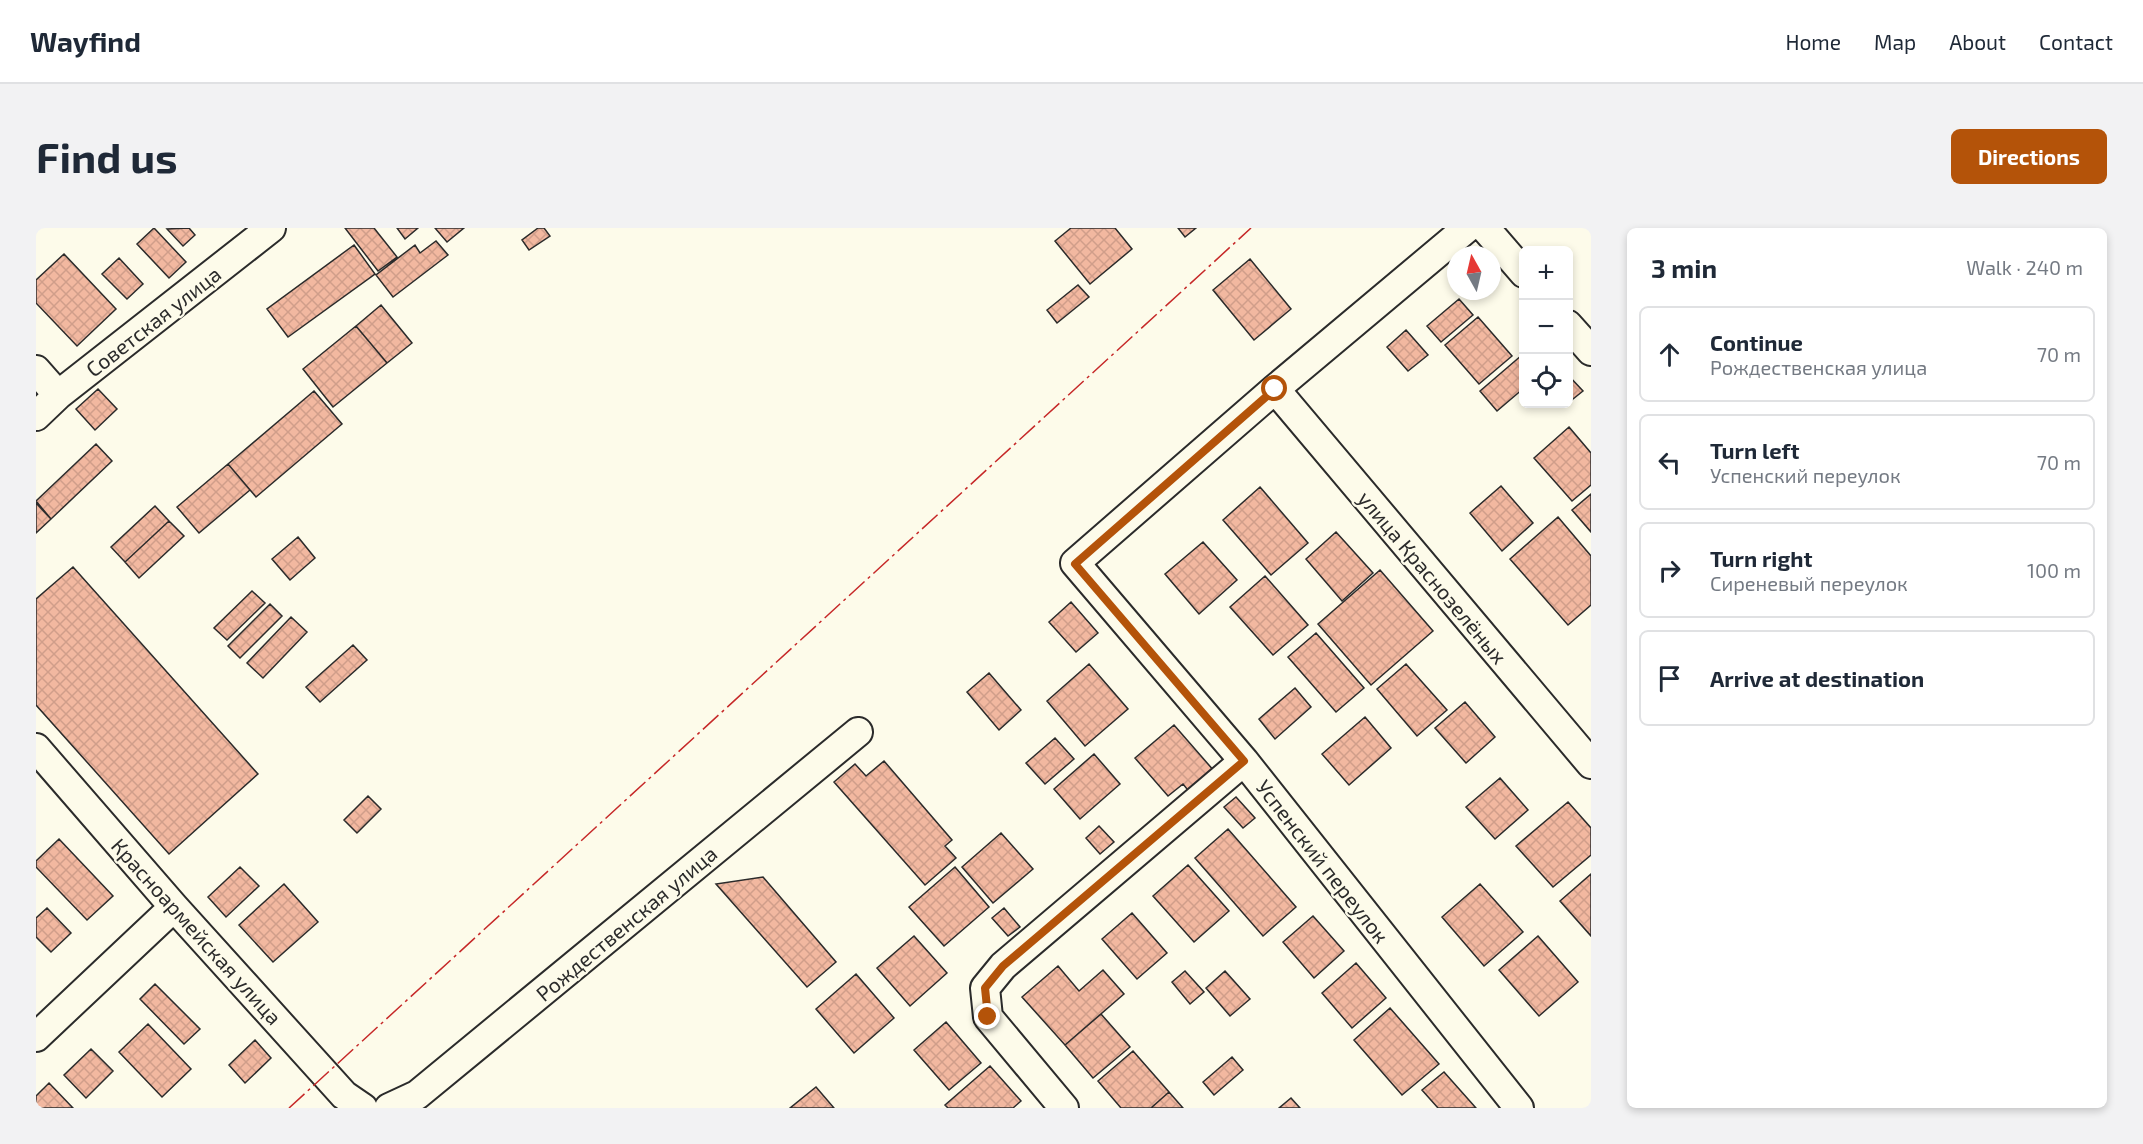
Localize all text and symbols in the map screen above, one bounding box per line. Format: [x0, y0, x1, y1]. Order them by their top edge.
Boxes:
text: Wayfind [30, 24, 141, 58]
text: Home [1785, 29, 1841, 54]
text: Map [1874, 29, 1916, 54]
text: About [1949, 29, 2006, 54]
text: Contact [2039, 29, 2113, 54]
button: Directions [1951, 129, 2107, 184]
text: Find us [36, 131, 178, 181]
north arrow [1447, 246, 1501, 300]
map controls [1519, 246, 1573, 408]
button: + [1519, 246, 1573, 300]
text: 3 min [1651, 252, 1717, 283]
text: Walk · 240 m [1966, 255, 2083, 279]
street label: Советская улица [81, 261, 226, 382]
button: − [1519, 300, 1573, 354]
text: Continue [1710, 329, 1803, 355]
icon: ahead [1653, 338, 1686, 371]
text: 70 m [2037, 342, 2081, 366]
button: locate [1519, 354, 1573, 408]
text: Рождественская улица [1710, 355, 1927, 379]
route start [1261, 375, 1287, 401]
text: Turn left [1710, 437, 1799, 463]
icon: left [1653, 446, 1686, 479]
text: 70 m [2037, 450, 2081, 474]
text: Успенский переулок [1710, 463, 1901, 487]
street label: улица Краснозелёных [1353, 486, 1513, 669]
text: Turn right [1710, 545, 1812, 571]
icon: right [1653, 554, 1686, 587]
text: 100 m [2027, 558, 2081, 582]
text: Сиреневый переулок [1710, 571, 1908, 595]
icon: arrive [1653, 662, 1686, 695]
text: Arrive at destination [1710, 665, 1924, 691]
street label: Успенский переулок [1251, 774, 1395, 948]
street label: Красноармейская улица [106, 833, 287, 1030]
street label: Рождественская улица [531, 840, 722, 1007]
route end [974, 1003, 1000, 1029]

